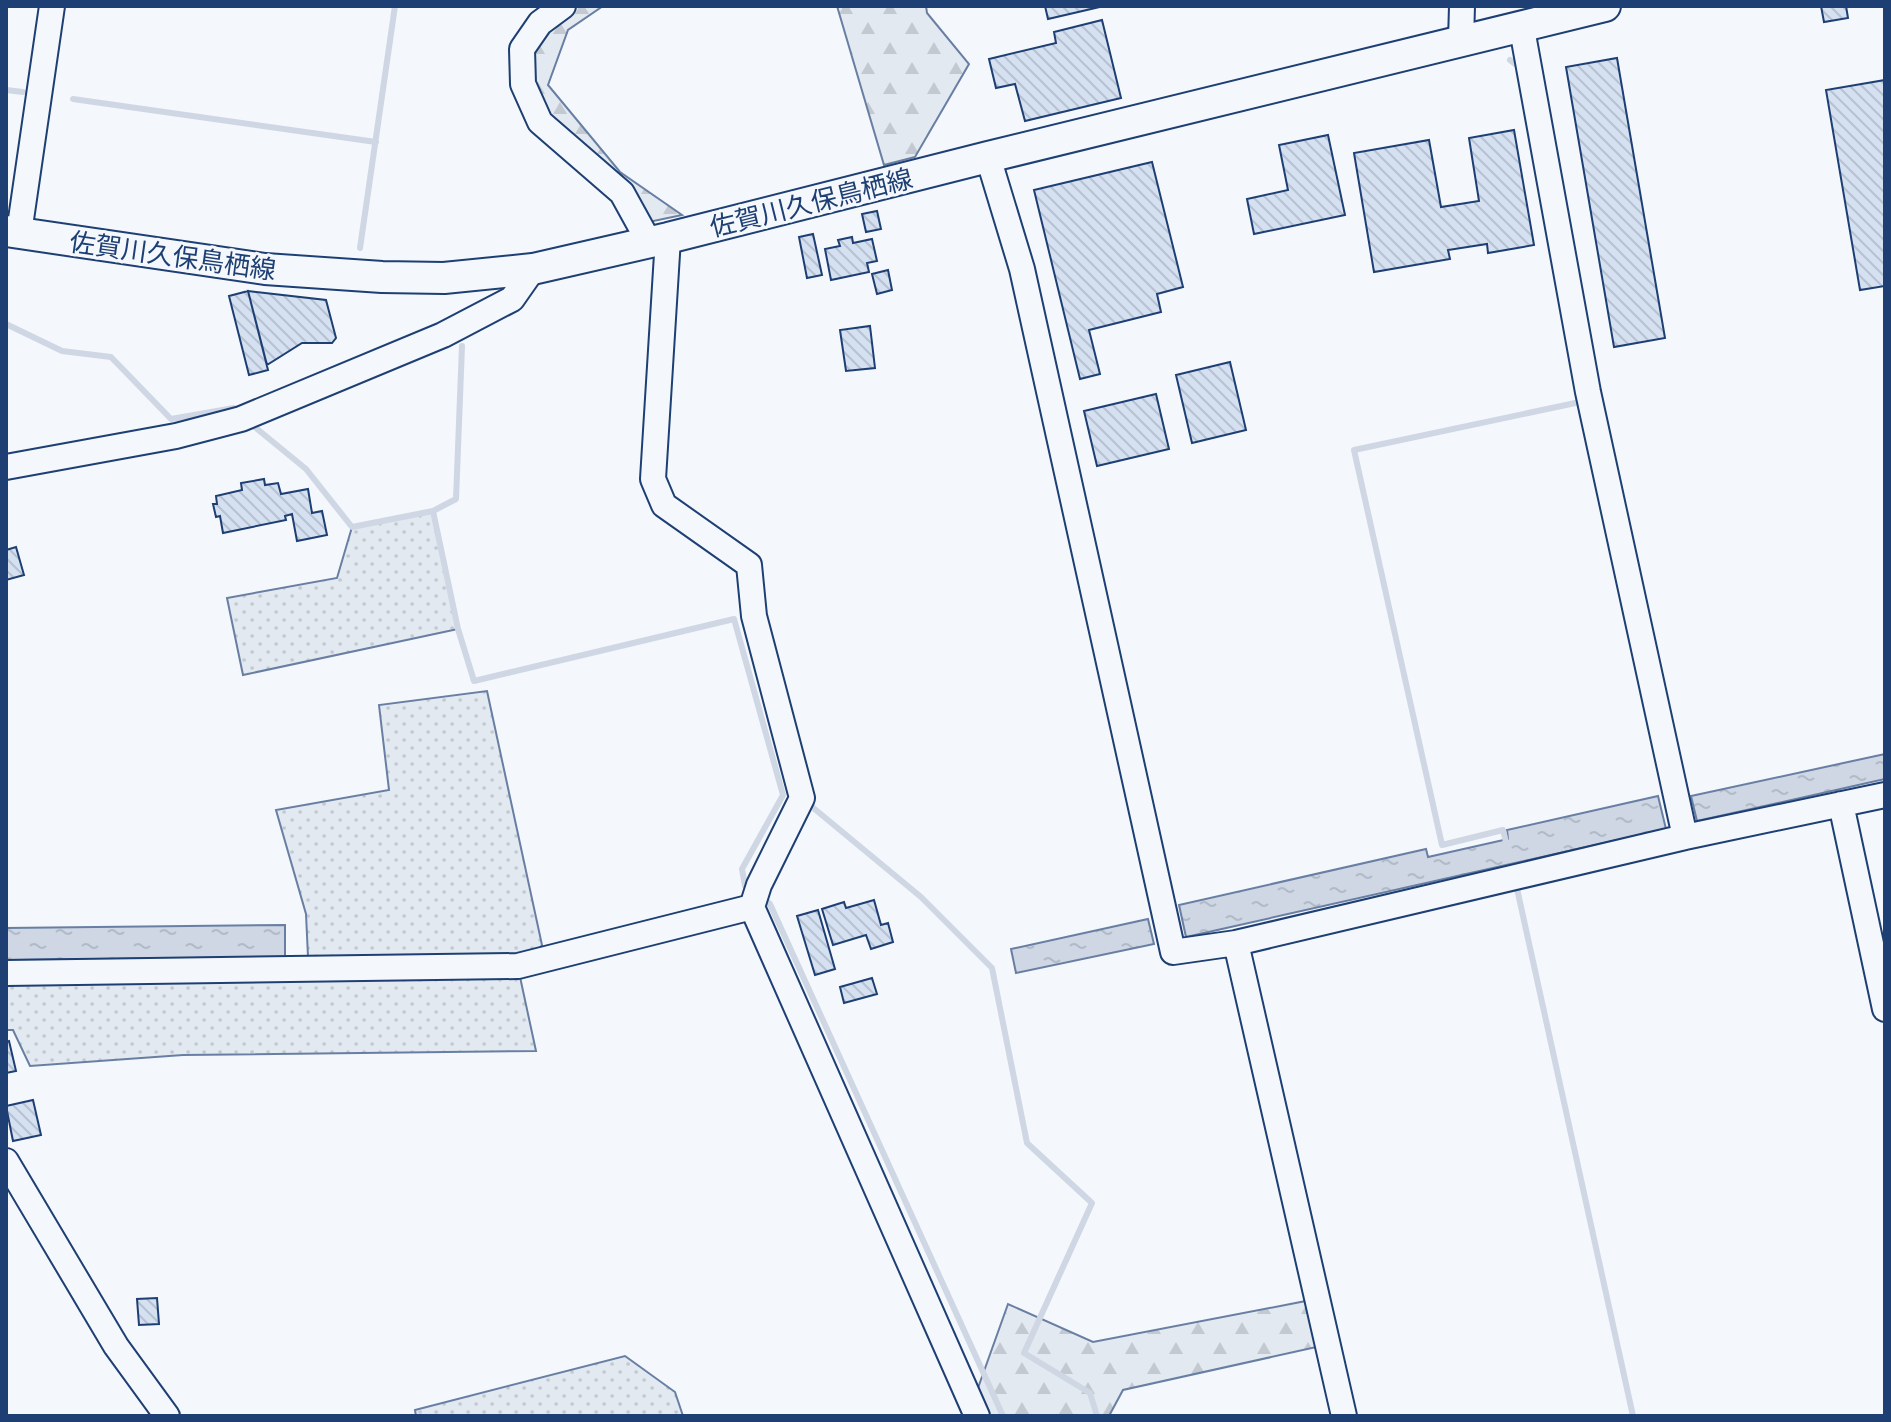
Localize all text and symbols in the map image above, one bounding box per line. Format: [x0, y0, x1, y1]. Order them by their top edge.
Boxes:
street label: 佐賀川久保鳥栖線 [706, 159, 916, 245]
street label: 佐賀川久保鳥栖線 [67, 223, 279, 287]

